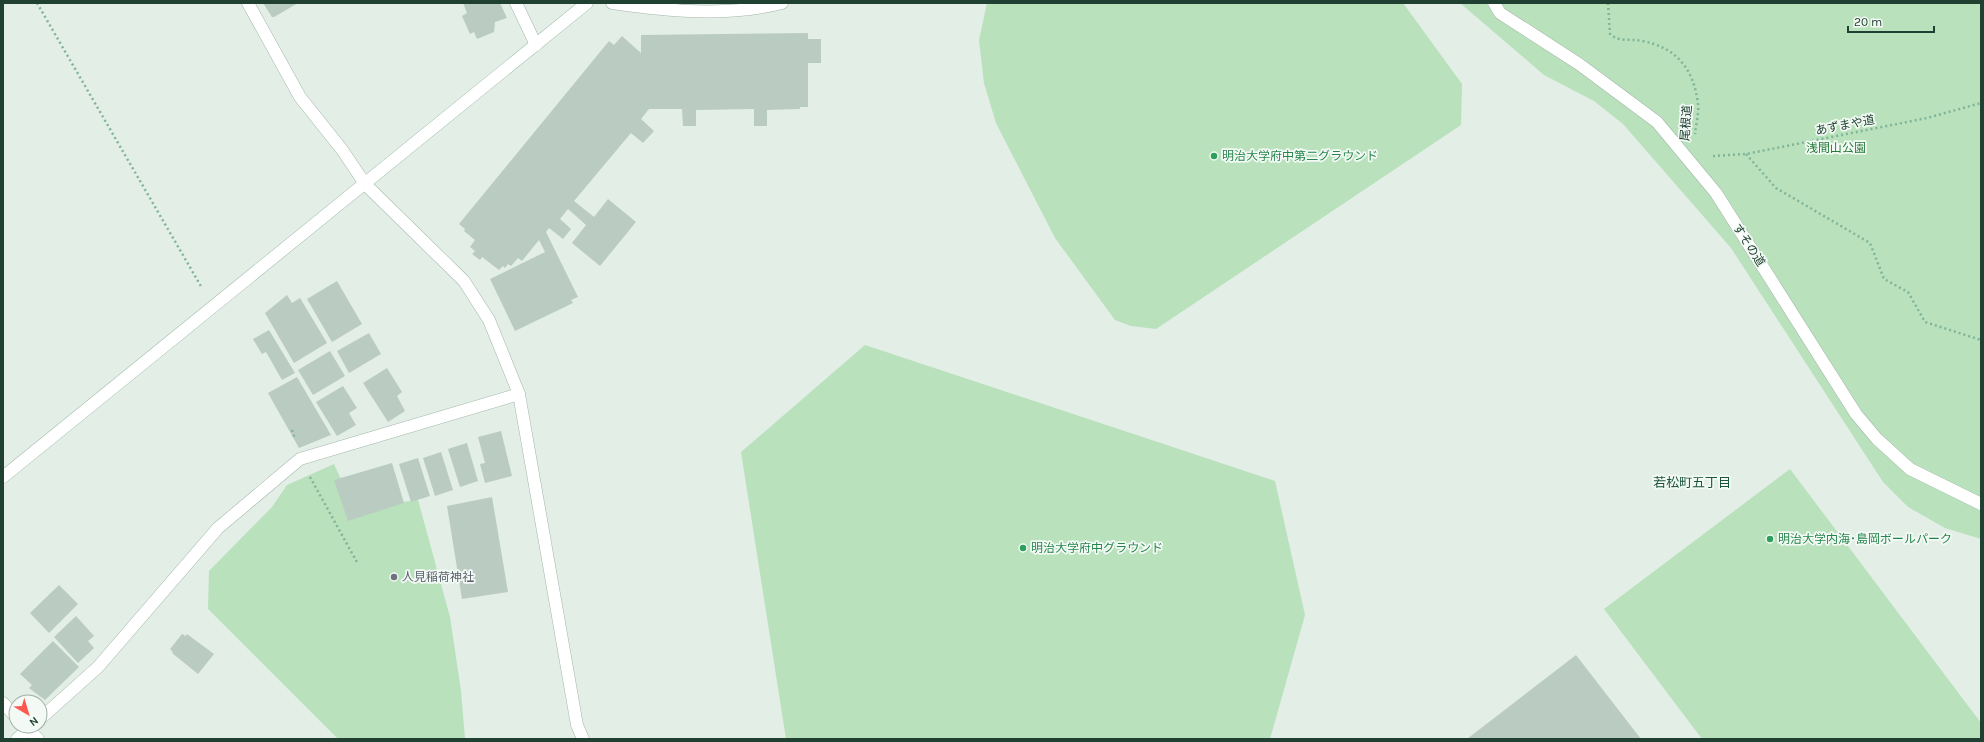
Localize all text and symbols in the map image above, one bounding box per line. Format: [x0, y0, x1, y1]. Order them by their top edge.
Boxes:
scale bar [1848, 8, 1934, 34]
text: 20 m [1854, 15, 1882, 29]
street label: 尾根道 [1678, 105, 1694, 141]
street label: あずまや道 [1814, 112, 1876, 138]
park label: 浅間山公園 [1806, 141, 1866, 155]
place label: 明治大学府中第二グラウンド [1222, 149, 1378, 163]
marker: 明治大学府中第二グラウンド [1209, 151, 1219, 161]
street label: すその道 [1730, 221, 1768, 269]
district label: 若松町五丁目 [1653, 475, 1731, 490]
place label: 明治大学内海･島岡ボールパーク [1778, 532, 1952, 546]
marker: 明治大学内海･島岡ボールパーク [1765, 534, 1775, 544]
place label: 明治大学府中グラウンド [1031, 541, 1163, 555]
marker: 明治大学府中グラウンド [1018, 543, 1028, 553]
place label: 人見稲荷神社 [402, 570, 474, 584]
marker: 人見稲荷神社 [389, 572, 399, 582]
north arrow [8, 694, 48, 734]
text: N [27, 714, 41, 729]

